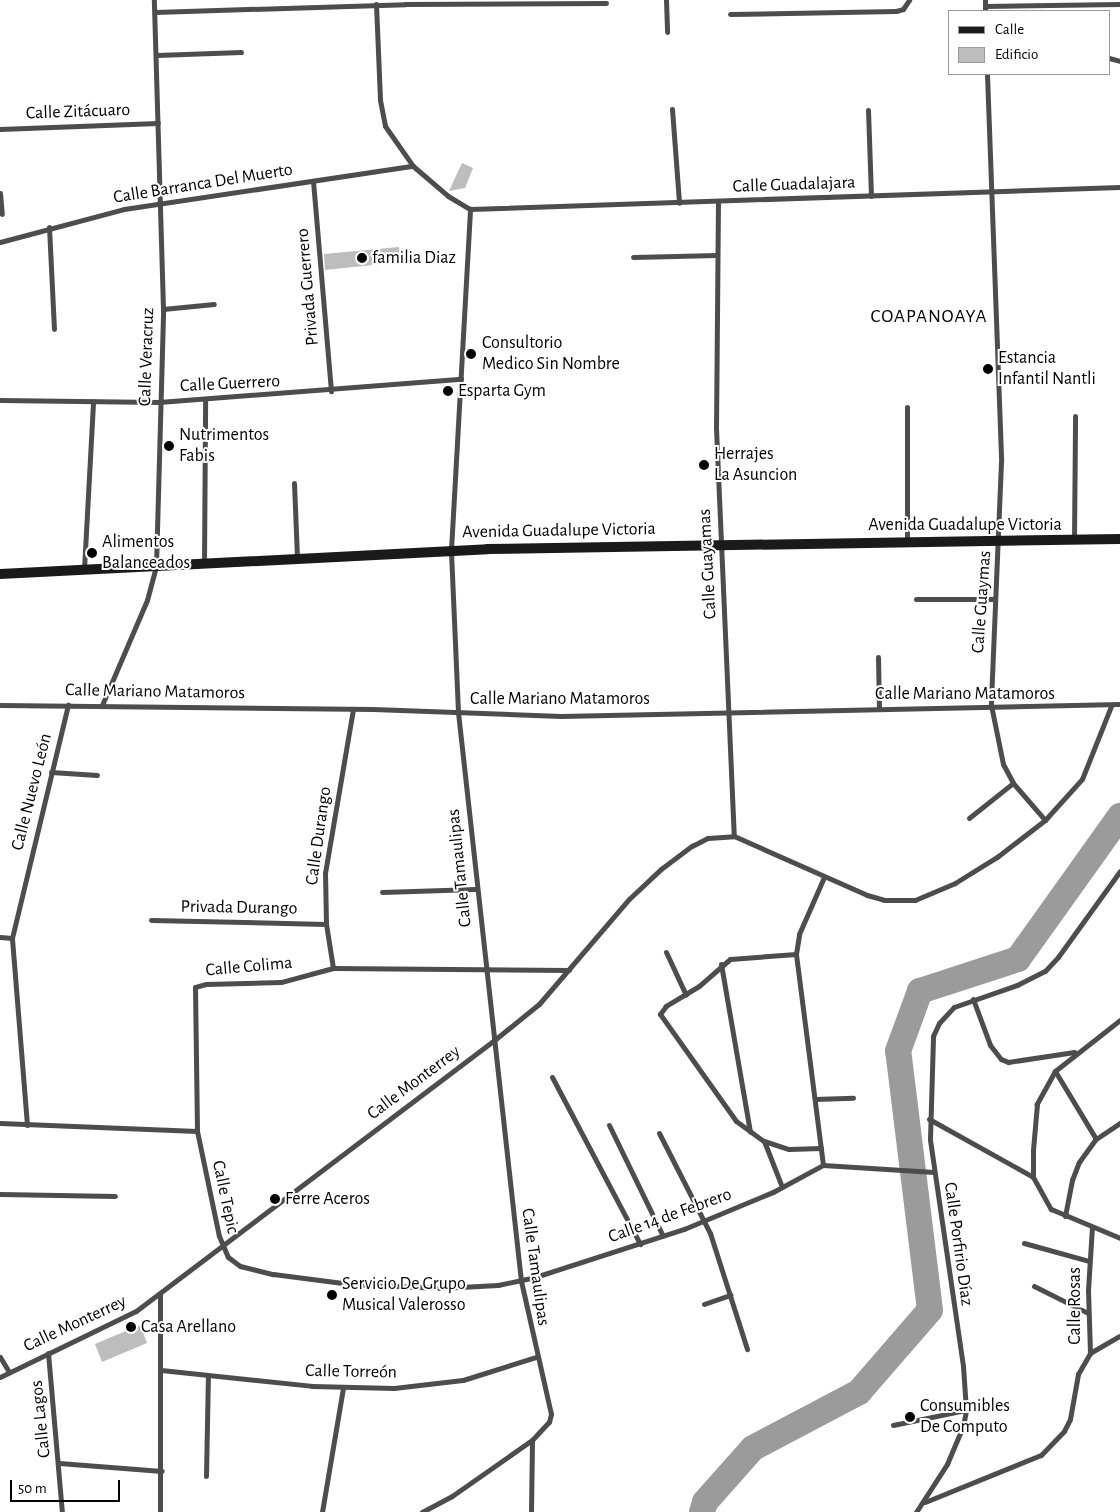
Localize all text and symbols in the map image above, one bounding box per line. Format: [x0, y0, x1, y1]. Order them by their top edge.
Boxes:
legend [948, 10, 1110, 75]
text: Calle [995, 22, 1024, 37]
text: Edificio [995, 47, 1038, 62]
street label: Calle Zitácuaro [25, 99, 131, 125]
street label: Calle Barranca Del Muerto [112, 159, 294, 209]
street label: Calle Guadalajara [732, 172, 856, 198]
street label: Privada Guerrero [292, 227, 324, 347]
place label: familia Diaz [372, 247, 456, 269]
marker: familia Diaz [356, 252, 368, 264]
district label: COAPANOAYA [869, 306, 989, 328]
street label: Calle Veracruz [134, 307, 160, 407]
place label: Consultorio Medico Sin Nombre [482, 333, 620, 376]
marker: Consultorio Medico Sin Nombre [464, 347, 478, 361]
place label: Estancia Infantil Nantli [998, 348, 1096, 390]
marker: Estancia Infantil Nantli [982, 363, 994, 375]
street label: Calle Guerrero [179, 371, 281, 397]
place label: Esparta Gym [458, 380, 546, 402]
marker: Esparta Gym [442, 385, 454, 397]
place label: Nutrimentos Fabis [179, 425, 269, 468]
marker: Nutrimentos Fabis [163, 440, 175, 452]
place label: Herrajes La Asuncion [714, 444, 797, 486]
marker: Herrajes La Asuncion [698, 459, 710, 471]
street label: Calle Guayamas [694, 508, 722, 620]
street label: Avenida Guadalupe Victoria [868, 514, 1062, 536]
street label: Avenida Guadalupe Victoria [462, 519, 656, 543]
place label: Alimentos Balanceados [102, 532, 190, 574]
marker: Alimentos Balanceados [86, 547, 98, 559]
street label: Calle Guaymas [968, 550, 996, 654]
street label: Calle Mariano Matamoros [65, 680, 245, 704]
street label: Calle Mariano Matamoros [875, 683, 1055, 705]
street label: Calle Mariano Matamoros [470, 688, 650, 710]
street label: Calle Nuevo León [7, 731, 57, 853]
street label: Calle Durango [301, 785, 337, 887]
street label: Calle Tamaulipas [443, 808, 477, 928]
street label: Privada Durango [180, 896, 298, 920]
street label: Calle Colima [205, 952, 293, 982]
street label: Calle Monterrey [363, 1041, 465, 1125]
street label: Calle Tepic [207, 1158, 243, 1236]
street label: Calle Porfirio Díaz [939, 1181, 977, 1307]
street label: Calle 14 de Febrero [605, 1184, 735, 1248]
place label: Ferre Aceros [285, 1188, 370, 1210]
marker: Ferre Aceros [269, 1193, 281, 1205]
street label: Calle Tamaulipas [516, 1207, 554, 1327]
street label: Calle Rosas [1064, 1267, 1086, 1345]
place label: Servicio De Grupo Musical Valerosso [342, 1274, 466, 1316]
marker: Servicio De Grupo Musical Valerosso [326, 1289, 338, 1301]
street label: Calle Monterrey [20, 1291, 130, 1357]
place label: Casa Arellano [141, 1316, 236, 1338]
marker: Casa Arellano [125, 1321, 137, 1333]
street label: Calle Torreón [305, 1360, 397, 1384]
street label: Calle Lagos [26, 1379, 56, 1459]
place label: Consumibles De Computo [920, 1396, 1010, 1438]
marker: Consumibles De Computo [904, 1411, 916, 1423]
scale bar [12, 1470, 122, 1502]
text: 50 m [18, 1481, 47, 1496]

